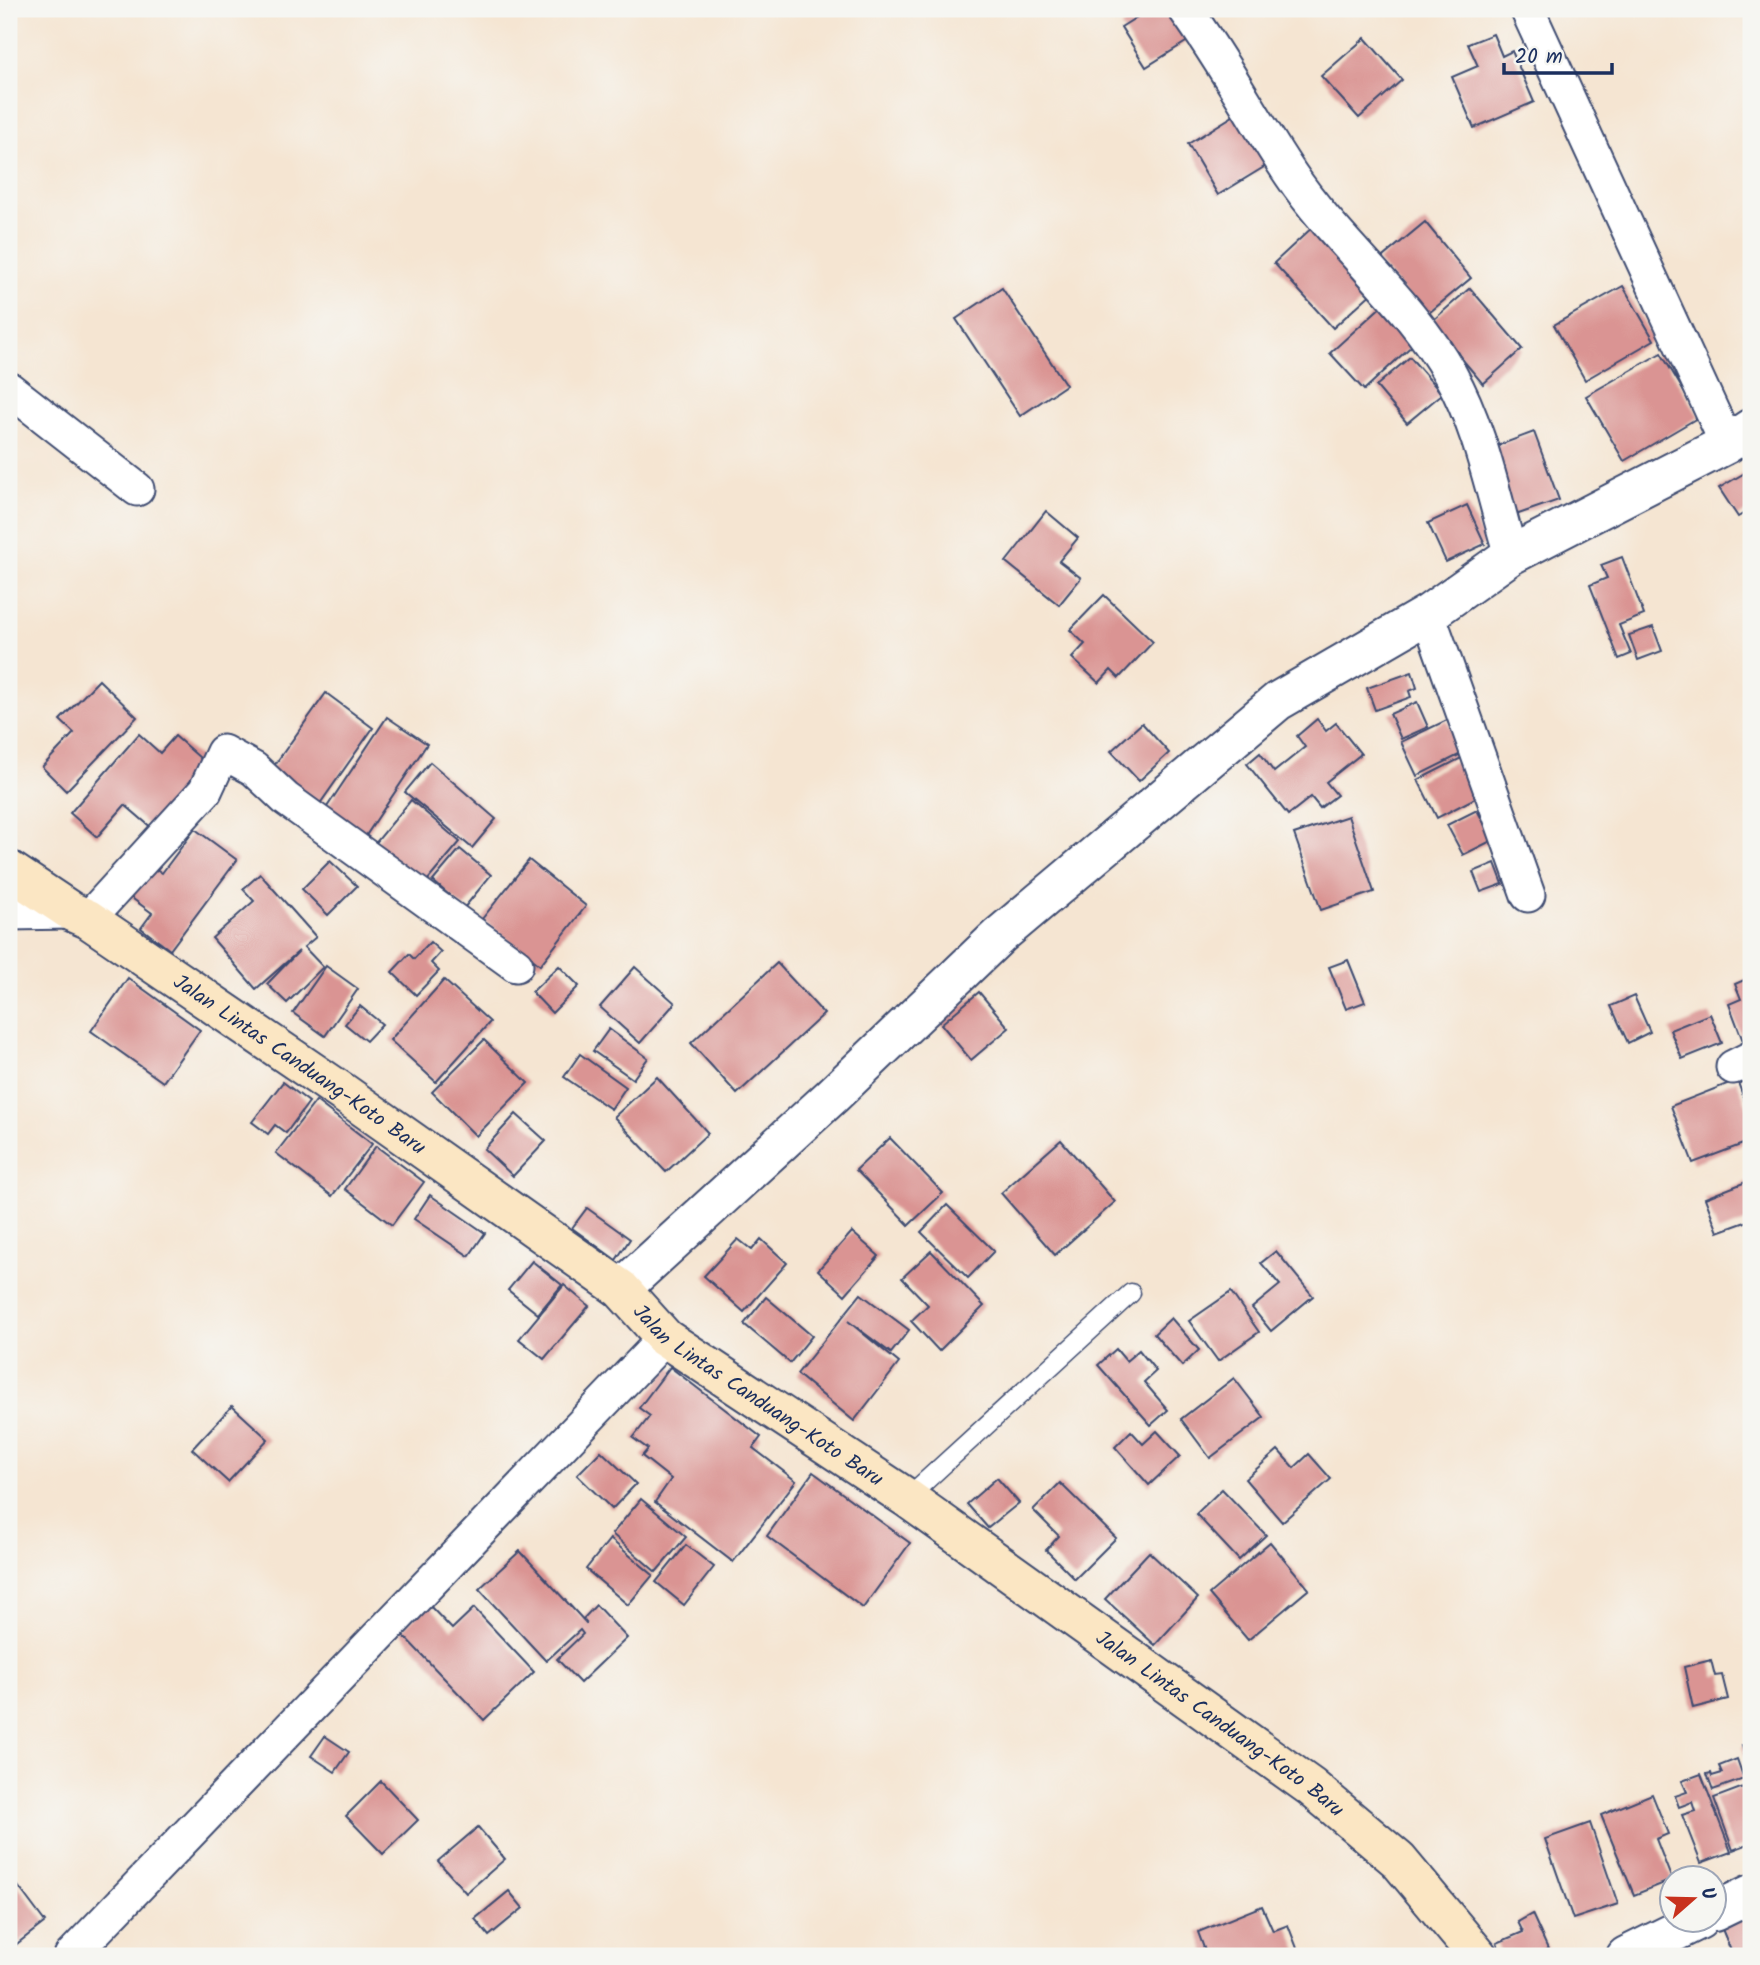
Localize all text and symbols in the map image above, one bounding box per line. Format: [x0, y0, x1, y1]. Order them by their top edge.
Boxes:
scale bar [1504, 32, 1613, 76]
text: 20 m [1515, 41, 1563, 74]
street label: Jalan Lintas Canduang-Koto Baru [166, 967, 432, 1164]
street label: Jalan Lintas Canduang-Koto Baru [624, 1297, 890, 1496]
street label: Jalan Lintas Canduang-Koto Baru [1088, 1623, 1351, 1826]
north arrow [1658, 1864, 1728, 1934]
text: U [1691, 1883, 1723, 1905]

